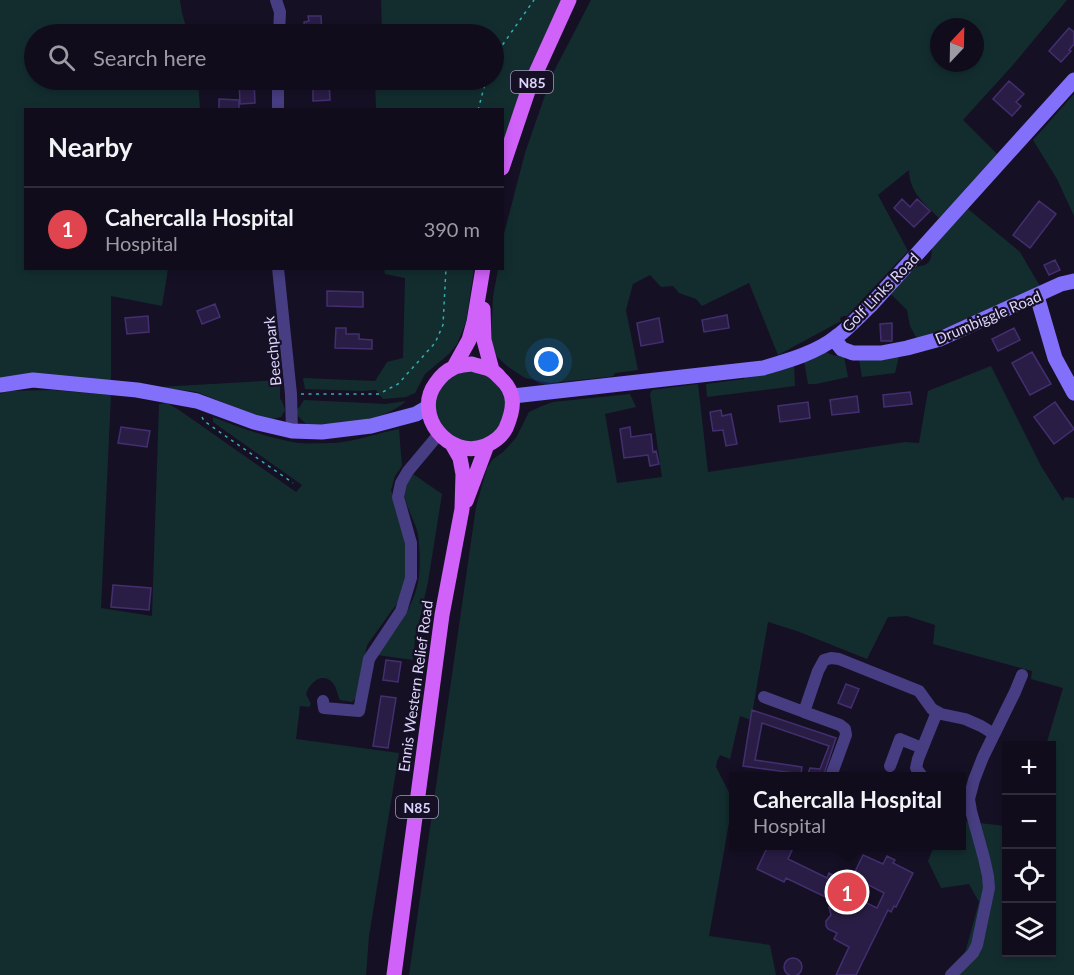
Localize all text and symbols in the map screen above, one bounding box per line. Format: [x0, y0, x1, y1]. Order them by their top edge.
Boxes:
north arrow [930, 18, 984, 72]
search box [24, 24, 504, 90]
icon: search [45, 41, 78, 74]
text: Search here [93, 44, 206, 71]
road number: N85 [511, 71, 553, 93]
text: Nearby [48, 131, 133, 163]
text: Cahercalla Hospital [105, 204, 294, 231]
text: 1 [62, 217, 73, 241]
text: 390 m [424, 217, 480, 241]
text: Hospital [105, 231, 178, 255]
street label: Golf Links Road [838, 249, 922, 335]
street label: Drumbiggle Road [932, 287, 1044, 347]
street label: Beechpark [259, 315, 285, 387]
your location [534, 347, 563, 376]
street label: Ennis Western Relief Road [394, 599, 436, 773]
map controls [1002, 741, 1056, 957]
button: + [1002, 741, 1056, 795]
popup [729, 772, 966, 850]
text: Cahercalla Hospital [753, 786, 942, 813]
button: − [1002, 795, 1056, 849]
road number: N85 [396, 796, 438, 818]
text: Hospital [753, 813, 826, 837]
button: locate [1002, 849, 1056, 903]
pin: 1 [828, 870, 866, 914]
button: layers [1002, 903, 1056, 957]

